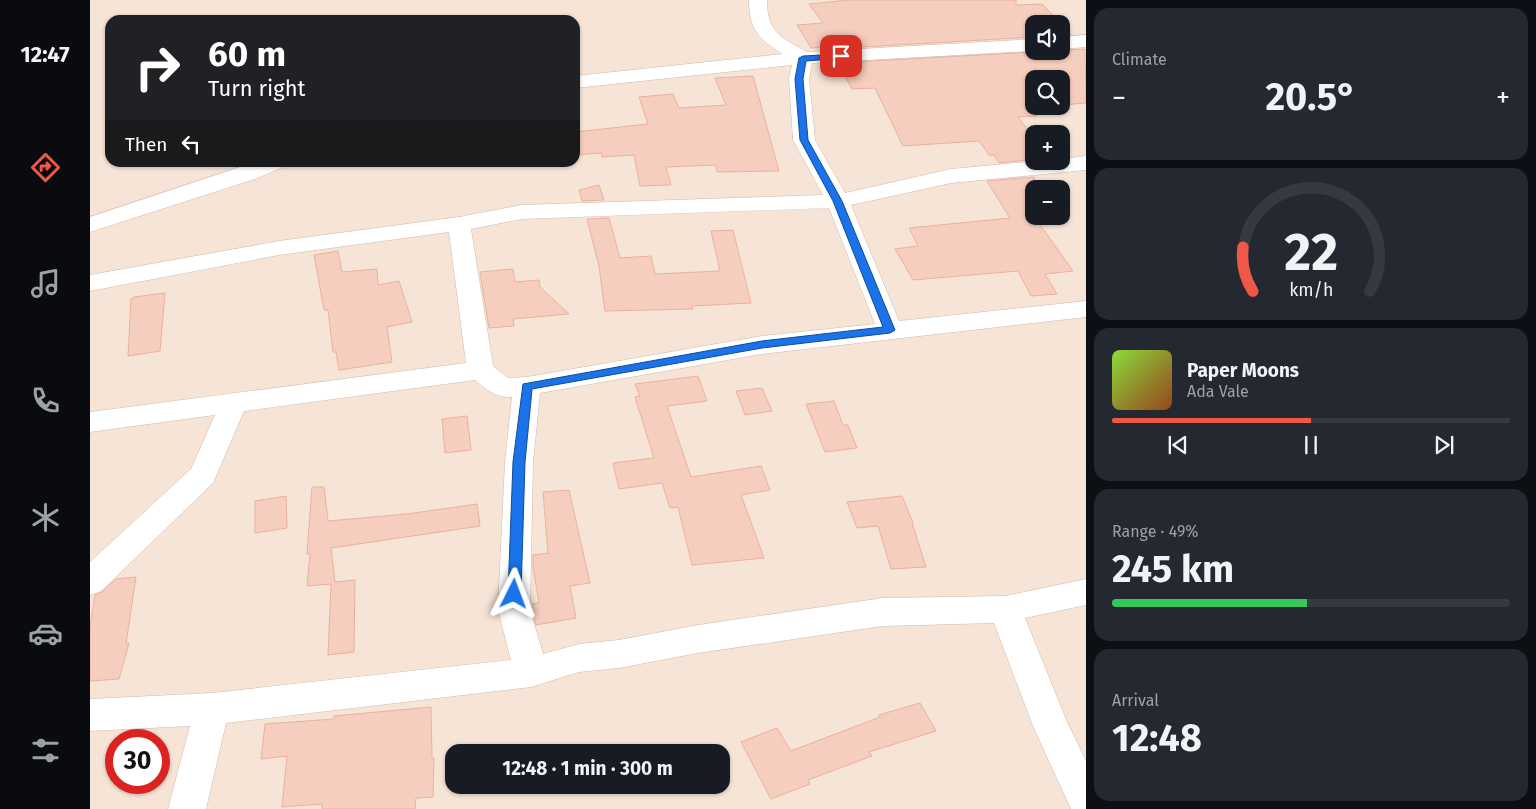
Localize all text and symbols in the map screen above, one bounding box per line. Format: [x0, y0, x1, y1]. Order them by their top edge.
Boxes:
map controls [1025, 15, 1070, 225]
button: sound [1025, 15, 1070, 60]
text: 60 m [208, 33, 286, 75]
icon: right [125, 35, 190, 100]
pin [820, 35, 862, 77]
text: 12:47 [21, 41, 69, 68]
icon: arrive [827, 42, 855, 70]
text: Climate [1112, 50, 1167, 69]
button: search [1025, 70, 1070, 115]
text: 20.5° [1265, 74, 1357, 120]
text: Turn right [208, 75, 305, 102]
text: − [1112, 81, 1126, 114]
text: + [1496, 81, 1510, 114]
button: + [1025, 125, 1070, 170]
icon: left [177, 130, 205, 158]
text: Then [125, 133, 167, 156]
icon: directions [28, 150, 63, 185]
button: − [1025, 180, 1070, 225]
text: 22 [1284, 221, 1338, 284]
icon: music [28, 266, 63, 301]
text: km/h [1289, 279, 1333, 301]
text: Paper Moons [1187, 359, 1299, 382]
text: Ada Vale [1187, 382, 1249, 401]
icon: phone [28, 383, 63, 418]
icon: previous [1164, 431, 1192, 459]
icon: pause [1297, 431, 1325, 459]
icon: next [1430, 431, 1458, 459]
icon: climate [28, 500, 63, 535]
text: Range · 49% [1112, 522, 1199, 541]
text: 245 km [1112, 546, 1234, 592]
position arrow [487, 567, 539, 619]
icon: car [28, 616, 63, 651]
text: Arrival [1112, 691, 1159, 710]
text: 12:48 [1112, 715, 1202, 761]
speed limit sign: 30 [105, 729, 170, 794]
icon: filters [28, 733, 63, 768]
text: 12:48 · 1 min · 300 m [502, 757, 673, 780]

